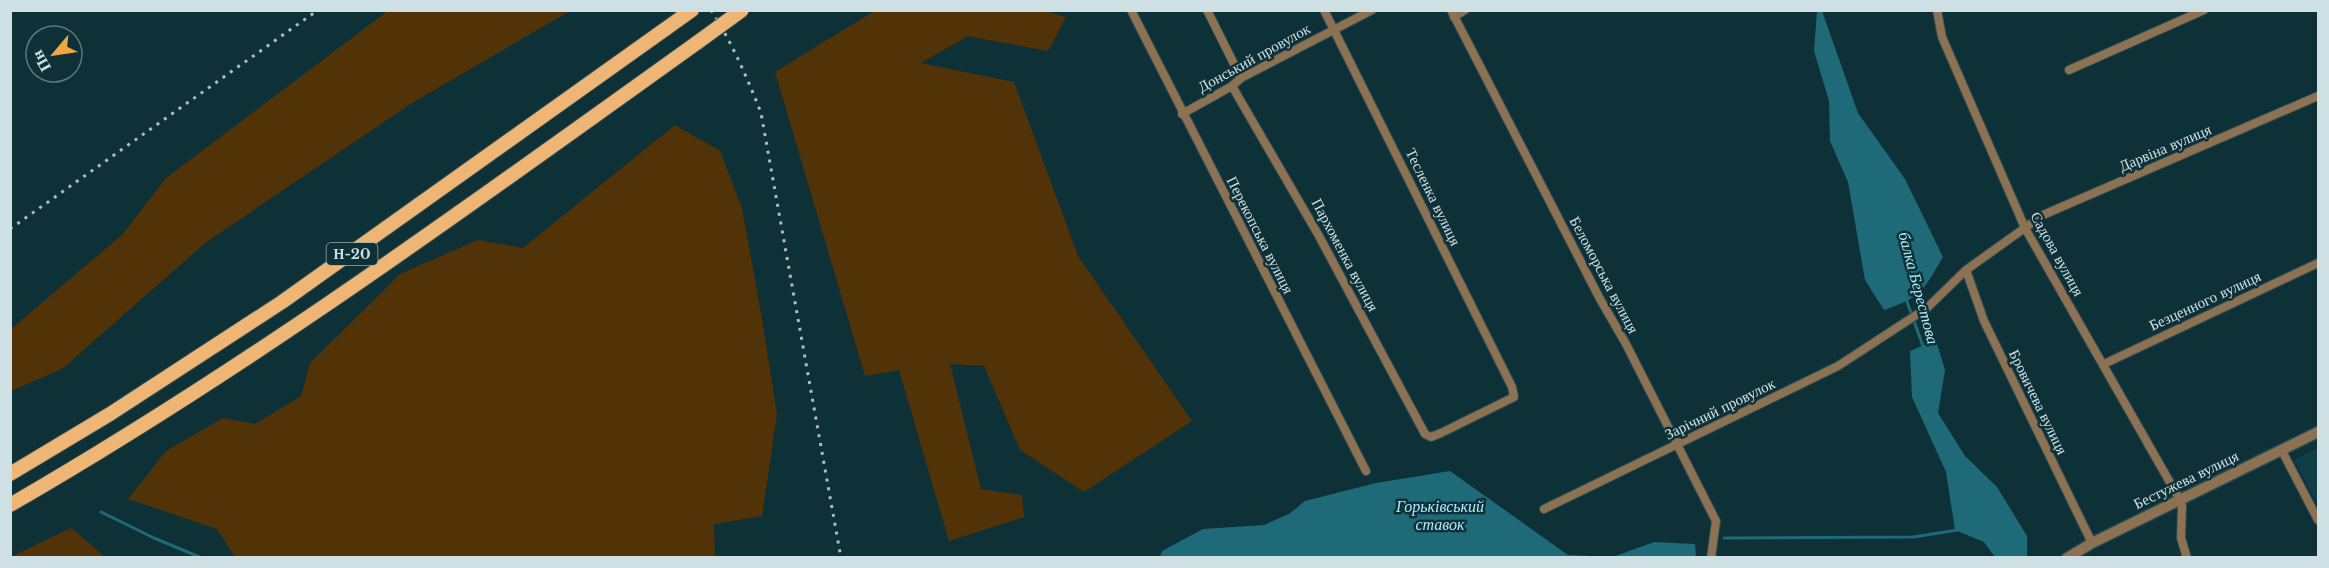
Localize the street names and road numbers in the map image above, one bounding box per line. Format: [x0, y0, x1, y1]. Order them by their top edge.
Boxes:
street label: Донський провулок [1194, 18, 1314, 96]
street label: Дарвіна вулиця [2116, 120, 2214, 176]
street label: Тесленка вулиця [1402, 145, 1465, 249]
street label: Перекопська вулиця [1223, 173, 1298, 297]
street label: Пархоменка вулиця [1308, 195, 1383, 315]
street label: Садова вулиця [2026, 208, 2088, 299]
street label: Беломорська вулиця [1566, 213, 1643, 337]
road number: Н-20 [326, 243, 378, 265]
street label: Безценного вулиця [2146, 266, 2264, 335]
street label: Бровичева вулиця [2005, 346, 2072, 458]
street label: Зарічний провулок [1661, 373, 1779, 443]
street label: Бестужева вулиця [2130, 446, 2241, 513]

